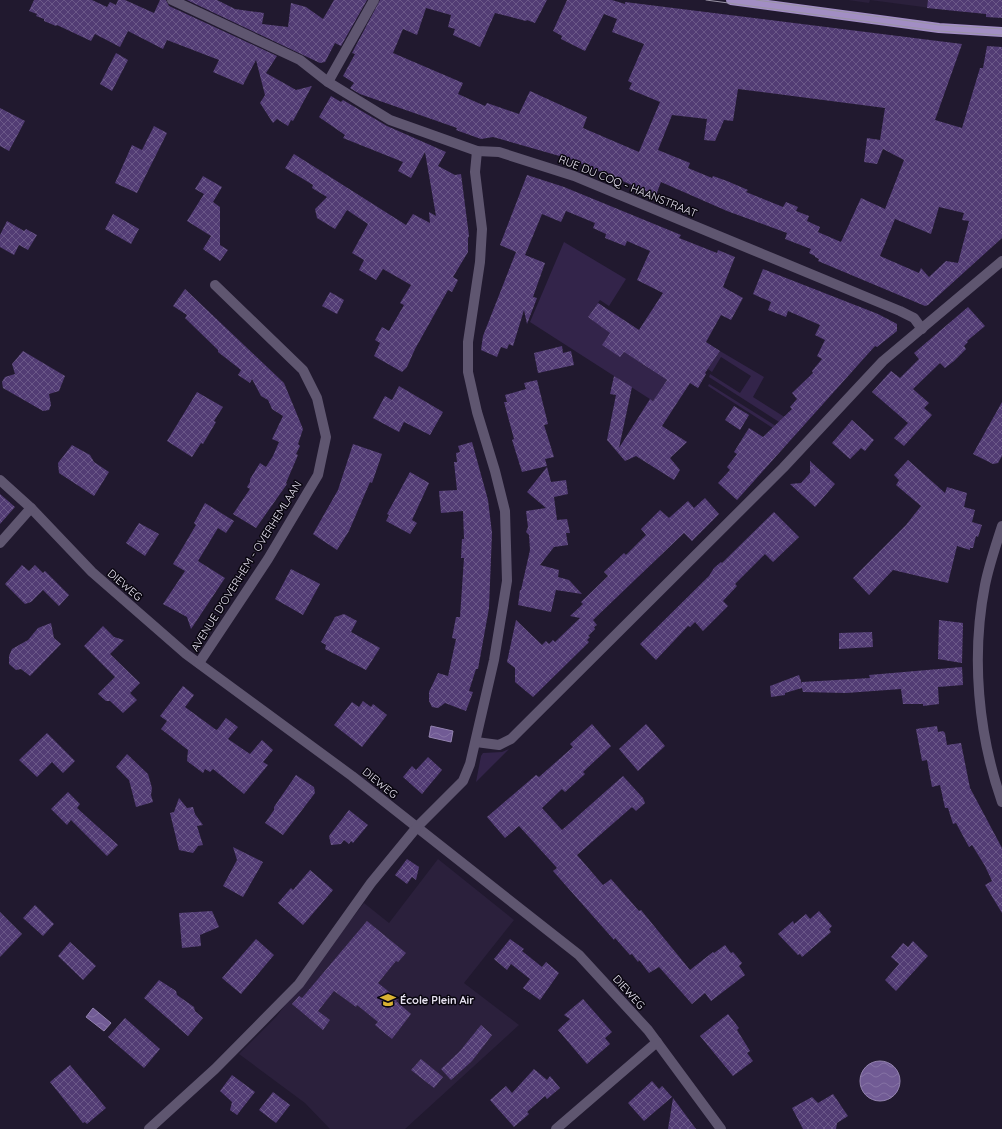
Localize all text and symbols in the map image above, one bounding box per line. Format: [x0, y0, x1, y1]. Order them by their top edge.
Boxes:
street label: RUE DU COQ - HAANSTRAAT [557, 152, 700, 220]
street label: AVENUE D'OVERHEM - OVERHEMLAAN [188, 478, 304, 654]
street label: DIEWEG [105, 566, 145, 604]
street label: DIEWEG [359, 765, 401, 801]
street label: DIEWEG [610, 972, 648, 1012]
school or university icon: École Plein Air [379, 991, 397, 1009]
place label: École Plein Air [400, 993, 474, 1007]

